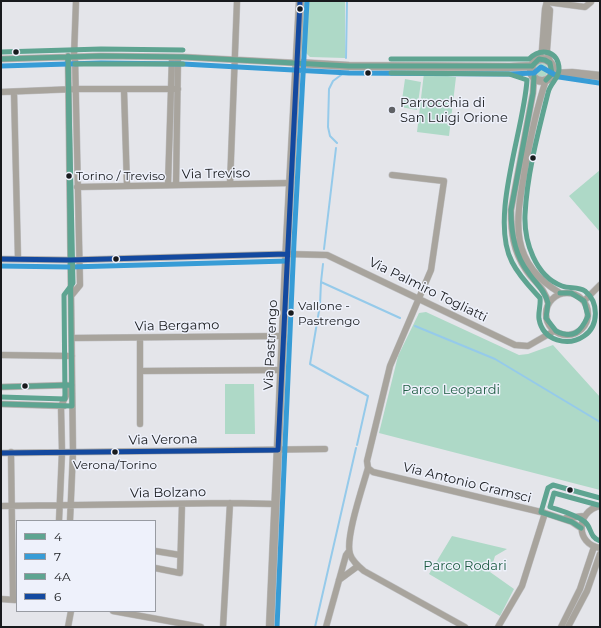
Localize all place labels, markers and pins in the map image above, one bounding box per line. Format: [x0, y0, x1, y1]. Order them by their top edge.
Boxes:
unlabelled marker [295, 4, 305, 14]
unlabelled marker [11, 47, 21, 57]
unlabelled marker [363, 68, 373, 78]
place label: Parrocchia di San Luigi Orione [400, 95, 508, 126]
marker: Parrocchia di San Luigi Orione [387, 105, 397, 115]
unlabelled marker [528, 153, 538, 163]
place label: Torino / Treviso [76, 169, 165, 183]
marker: Torino / Treviso [64, 171, 74, 181]
unlabelled marker [111, 254, 121, 264]
place label: Vallone - Pastrengo [298, 299, 360, 327]
marker: Vallone - Pastrengo [286, 308, 296, 318]
unlabelled marker [20, 381, 30, 391]
marker: Verona/Torino [110, 447, 120, 457]
place label: Verona/Torino [73, 458, 157, 472]
unlabelled marker [565, 485, 575, 495]

